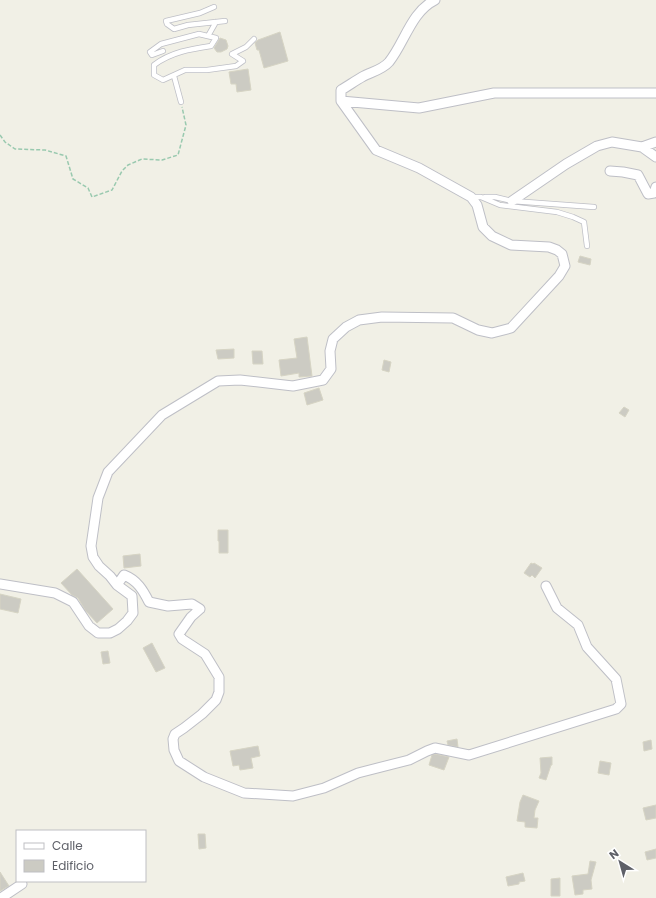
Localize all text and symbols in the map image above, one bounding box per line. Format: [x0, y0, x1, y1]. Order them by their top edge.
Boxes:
legend [16, 830, 146, 882]
text: Calle [52, 837, 83, 854]
north arrow [600, 842, 640, 882]
text: N [606, 845, 622, 863]
text: Edificio [52, 857, 94, 874]

